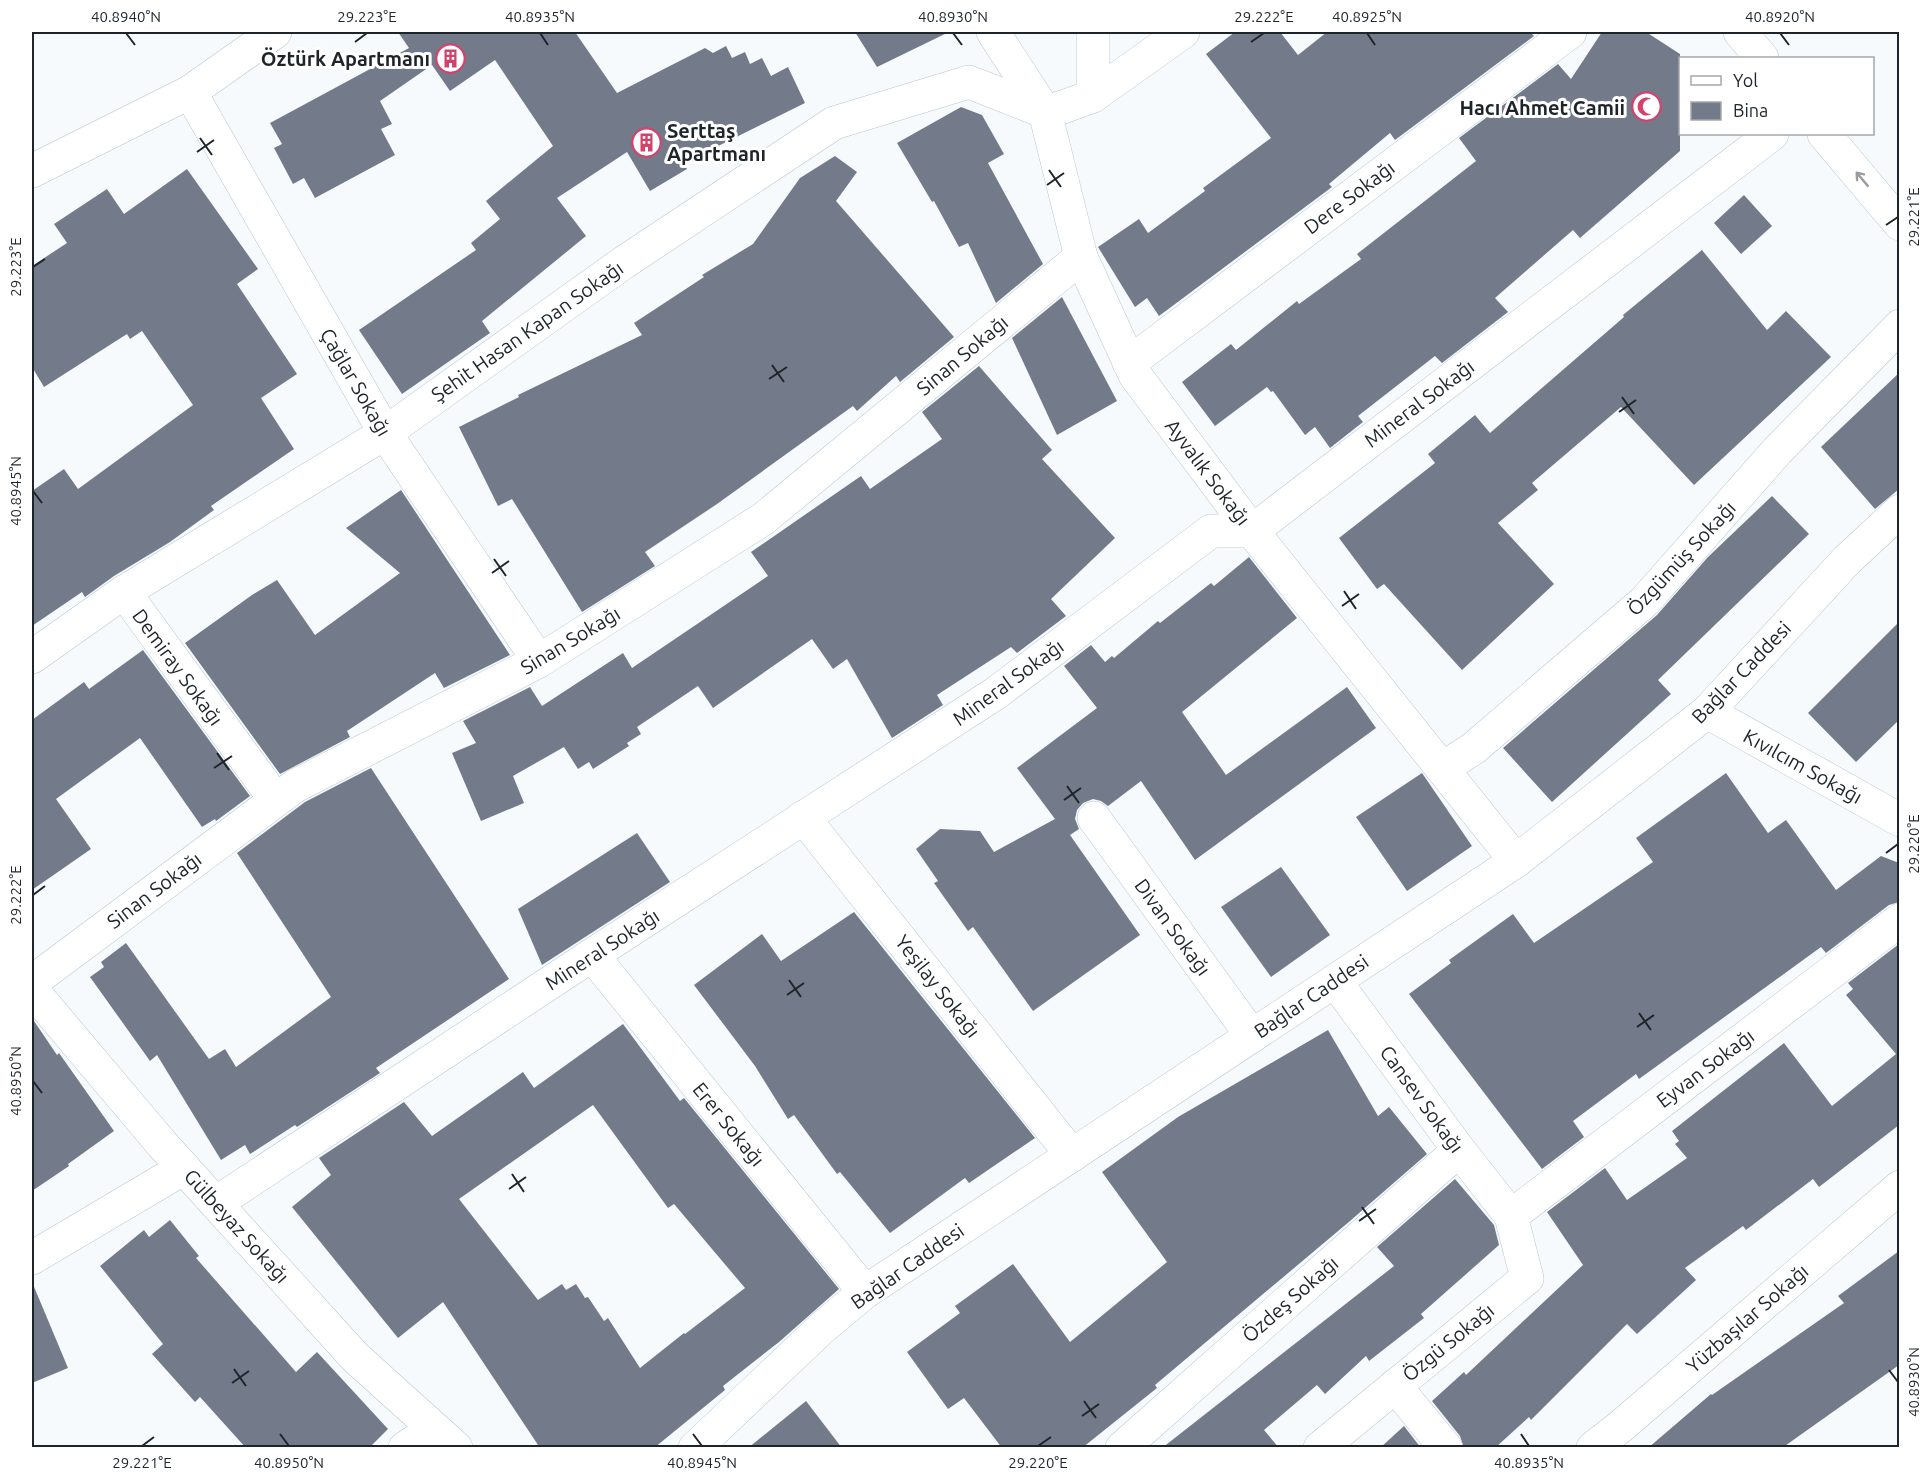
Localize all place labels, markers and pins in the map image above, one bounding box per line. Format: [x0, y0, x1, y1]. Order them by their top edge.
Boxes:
building icon: Öztürk Apartmanı [435, 42, 467, 74]
place label: Öztürk Apartmanı [261, 47, 430, 70]
mosque icon: Hacı Ahmet Camii [1630, 91, 1662, 123]
place label: Hacı Ahmet Camii [1459, 96, 1625, 119]
place label: Serttaş Apartmanı [667, 119, 766, 165]
building icon: Serttaş Apartmanı [630, 126, 662, 158]

